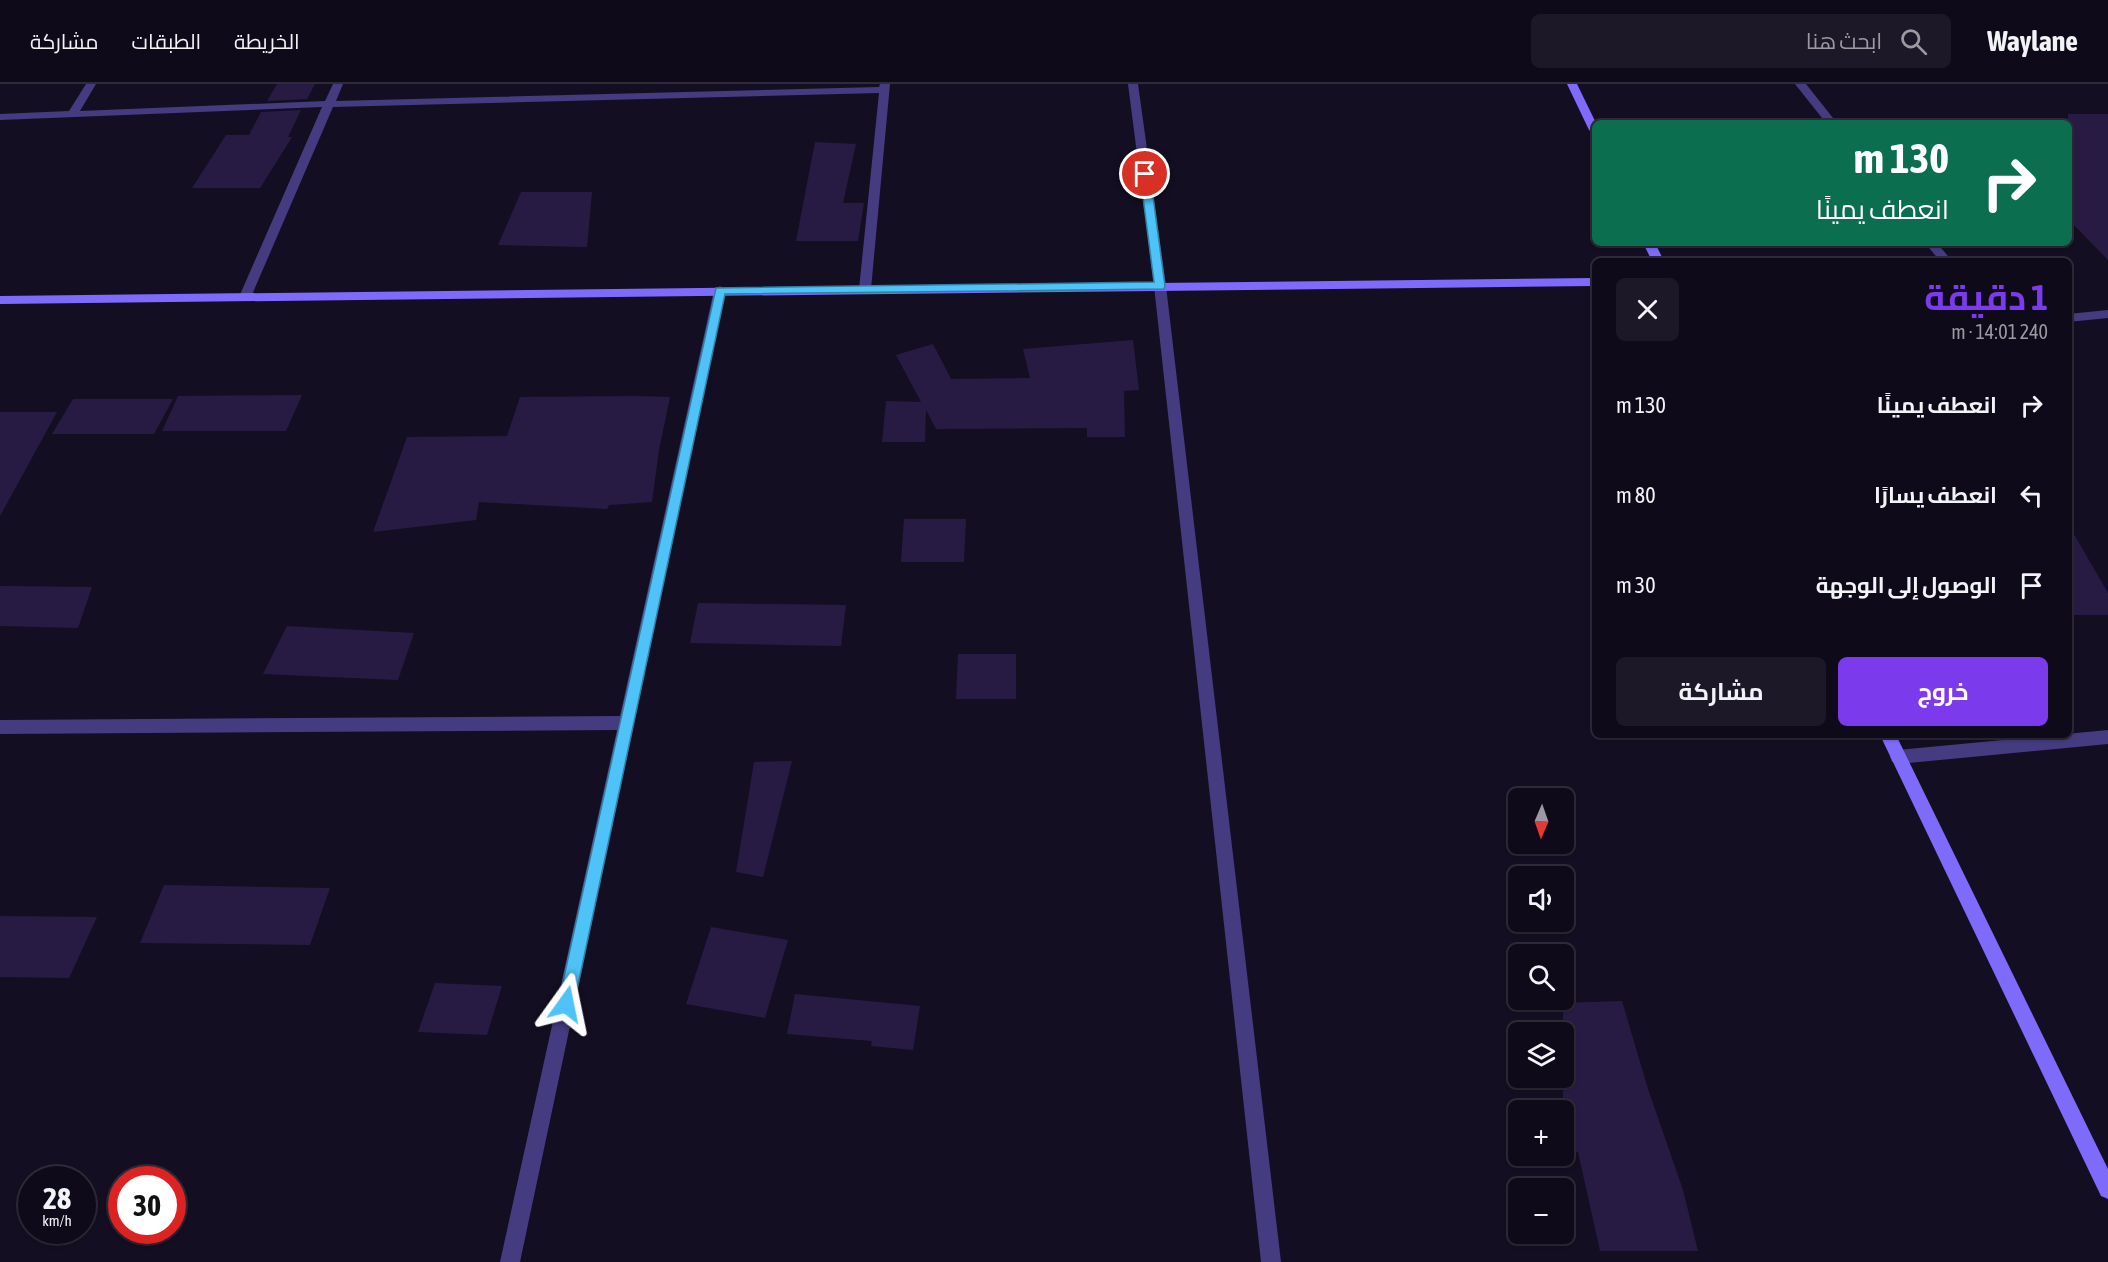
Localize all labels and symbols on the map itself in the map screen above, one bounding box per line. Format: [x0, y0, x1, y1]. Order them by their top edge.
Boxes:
pin [1119, 148, 1170, 199]
north arrow [1508, 788, 1574, 854]
position arrow [534, 972, 598, 1036]
speed limit sign: 30 [108, 1166, 186, 1244]

